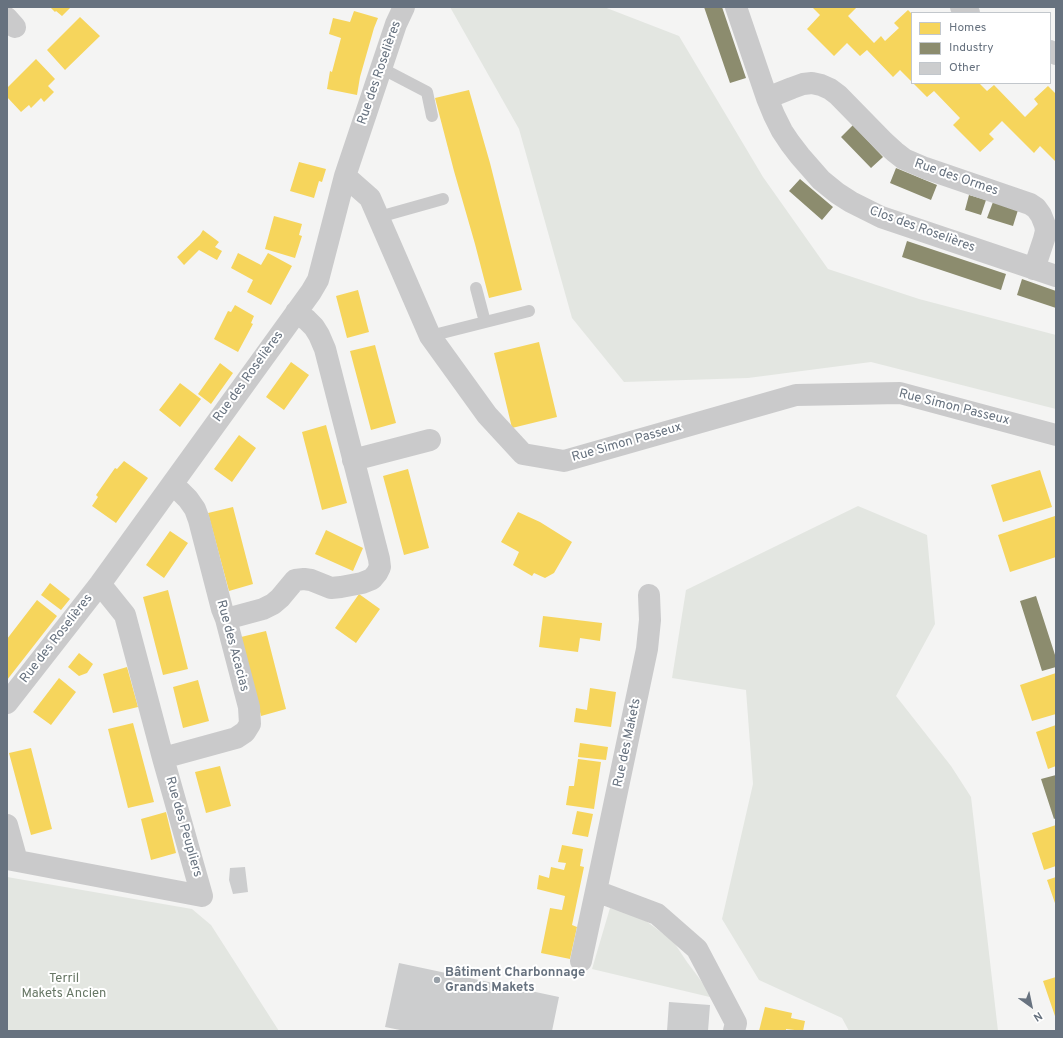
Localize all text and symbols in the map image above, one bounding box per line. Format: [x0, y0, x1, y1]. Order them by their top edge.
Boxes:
legend [911, 12, 1051, 84]
street label: Rue des Roselières [355, 19, 405, 127]
text: Homes [949, 20, 986, 36]
text: Industry [949, 40, 994, 56]
text: Other [949, 60, 980, 76]
street label: Rue des Ormes [912, 156, 1000, 200]
street label: Clos des Roselières [867, 204, 977, 256]
street label: Rue des Roselières [211, 328, 287, 426]
street label: Rue Simon Passeux [897, 387, 1011, 429]
street label: Rue Simon Passeux [570, 420, 684, 466]
street label: Rue des Roselières [17, 591, 97, 687]
street label: Rue des Acacias [212, 599, 252, 693]
street label: Rue des Makets [611, 697, 645, 789]
street label: Rue des Peupliers [161, 775, 205, 879]
place label: Bâtiment Charbonnage Grands Makets [445, 965, 585, 996]
park label: Terril Makets Ancien [22, 971, 106, 1002]
marker: Bâtiment Charbonnage Grands Makets [432, 975, 442, 985]
north arrow [1011, 986, 1051, 1026]
text: N [1030, 1008, 1045, 1024]

